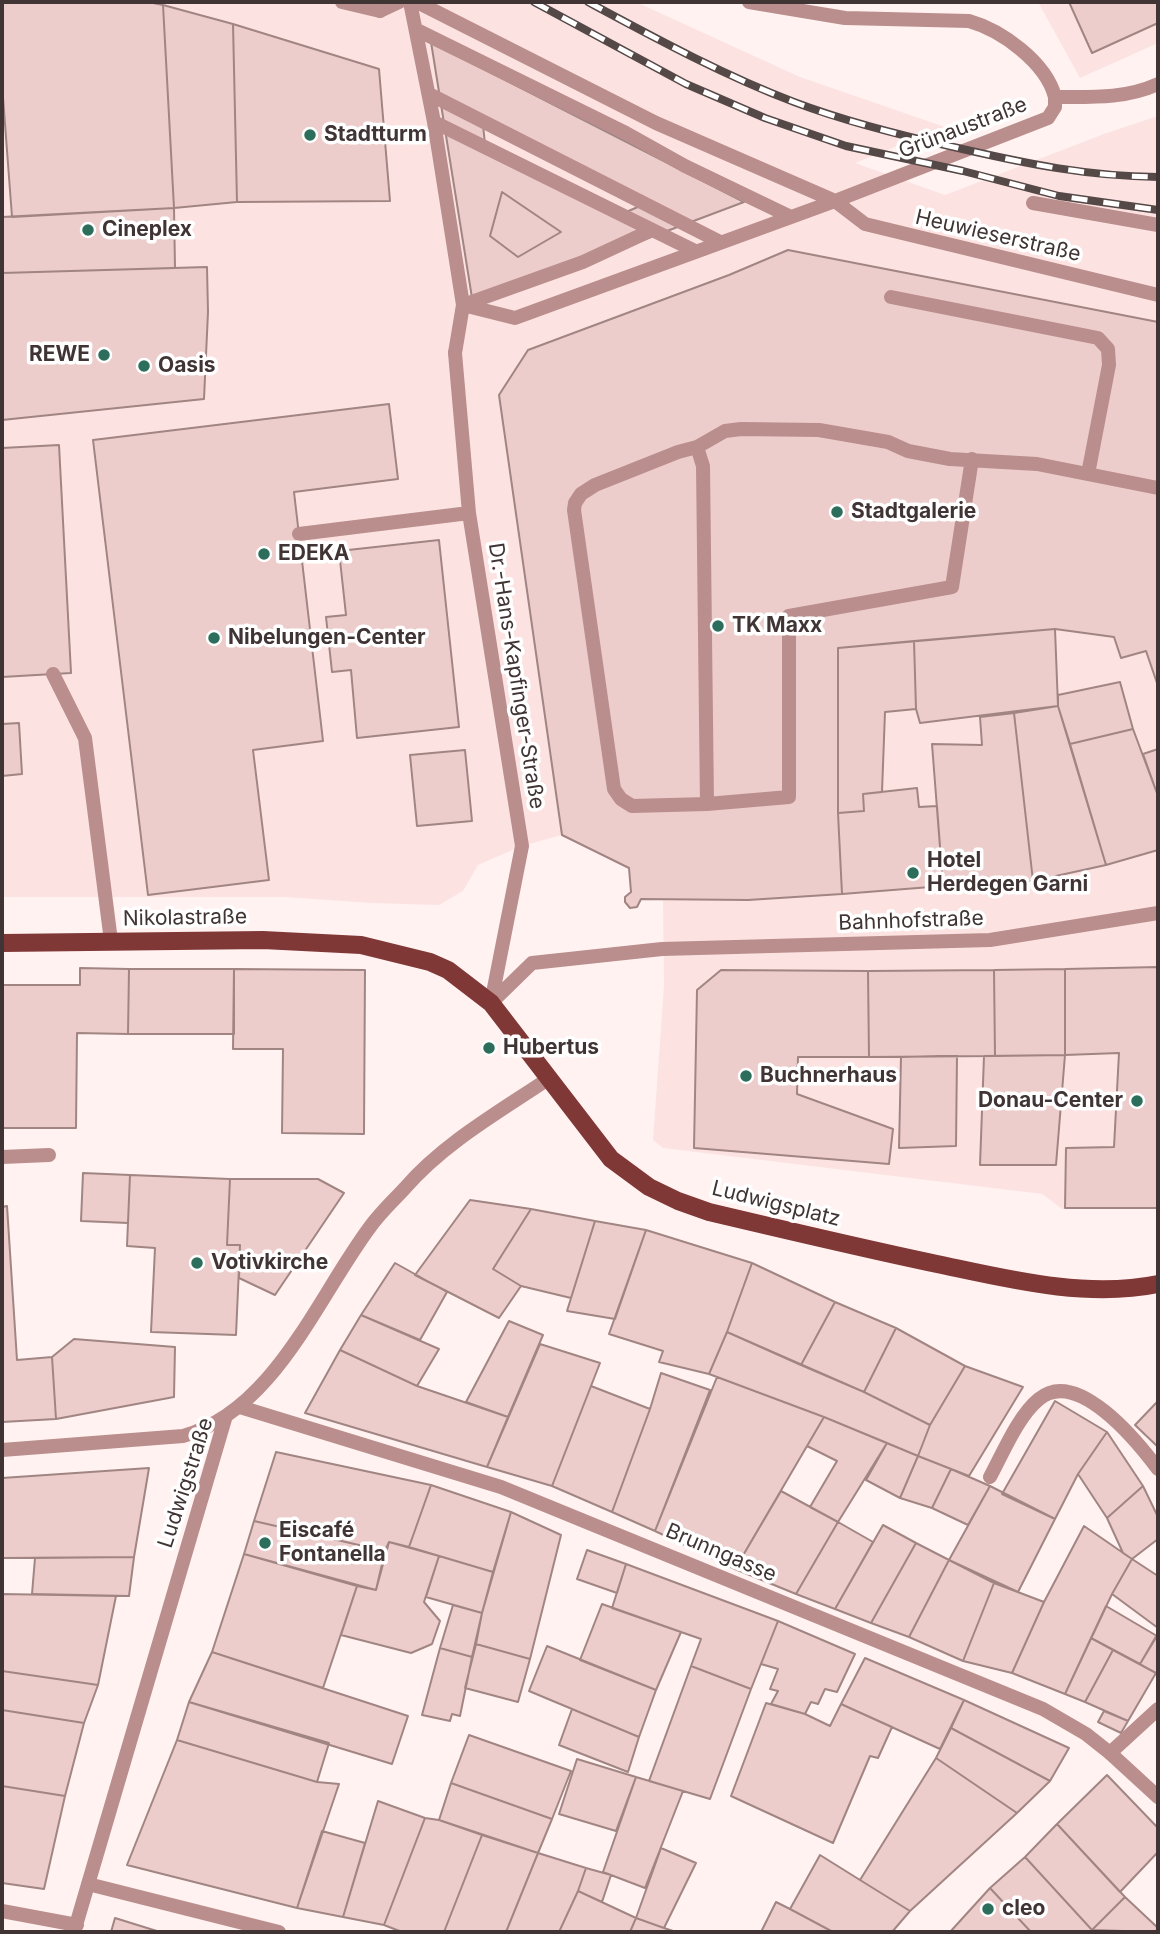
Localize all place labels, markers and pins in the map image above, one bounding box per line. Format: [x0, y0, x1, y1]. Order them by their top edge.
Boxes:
place label: Stadtturm [324, 122, 427, 148]
marker: Stadtturm [302, 127, 318, 143]
place label: Cineplex [102, 217, 192, 243]
marker: Cineplex [80, 222, 96, 238]
place label: REWE [29, 342, 90, 368]
marker: REWE [96, 347, 112, 363]
place label: Oasis [158, 353, 216, 379]
marker: Oasis [136, 358, 152, 374]
place label: Stadtgalerie [851, 499, 976, 525]
marker: Stadtgalerie [829, 504, 845, 520]
place label: EDEKA [278, 541, 349, 567]
marker: EDEKA [256, 546, 272, 562]
place label: TK Maxx [732, 613, 822, 639]
marker: TK Maxx [710, 618, 726, 634]
place label: Nibelungen-Center [228, 625, 426, 651]
marker: Nibelungen-Center [206, 630, 222, 646]
place label: Hotel Herdegen Garni [927, 848, 1088, 898]
marker: Hotel Herdegen Garni [905, 865, 921, 881]
place label: Hubertus [503, 1035, 599, 1061]
marker: Hubertus [481, 1040, 497, 1056]
place label: Buchnerhaus [760, 1063, 897, 1089]
marker: Buchnerhaus [738, 1068, 754, 1084]
place label: Donau-Center [978, 1088, 1123, 1114]
marker: Donau-Center [1129, 1093, 1145, 1109]
place label: Votivkirche [211, 1250, 328, 1276]
marker: Votivkirche [189, 1255, 205, 1271]
place label: Eiscafé Fontanella [279, 1518, 386, 1568]
marker: Eiscafé Fontanella [257, 1535, 273, 1551]
place label: cleo [1002, 1896, 1045, 1922]
marker: cleo [980, 1901, 996, 1917]

